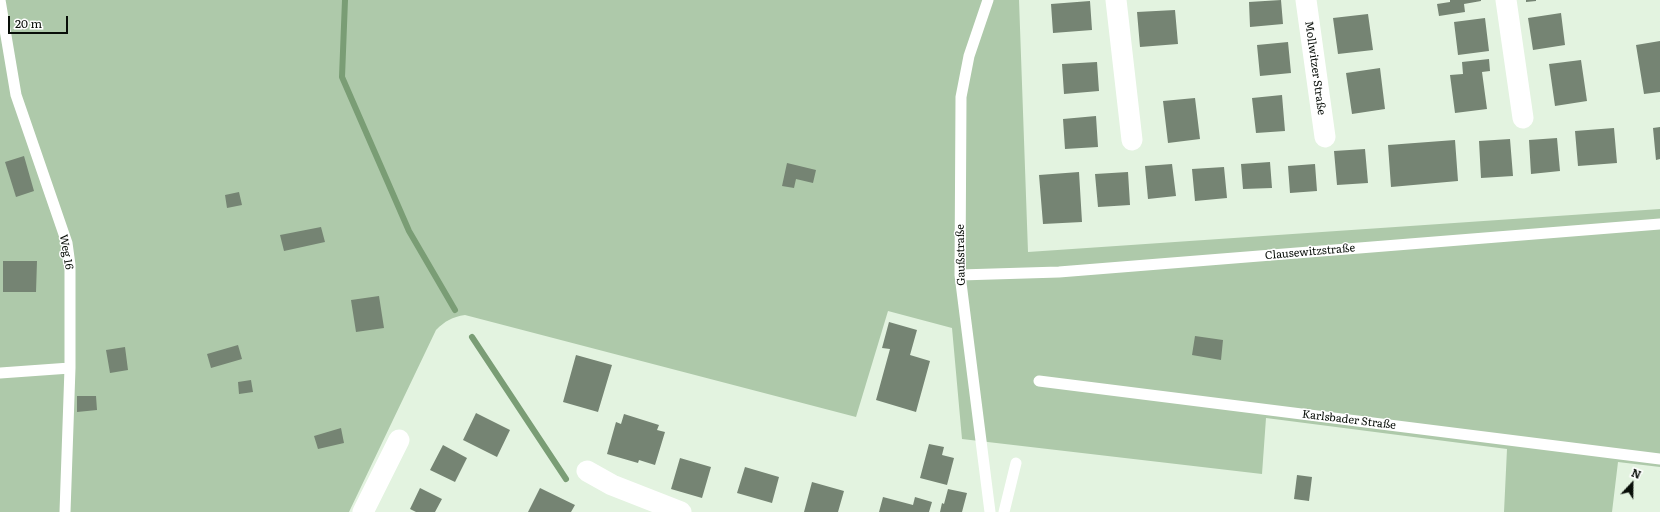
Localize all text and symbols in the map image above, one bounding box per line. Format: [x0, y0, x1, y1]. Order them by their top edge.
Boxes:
scale bar [10, 8, 70, 34]
text: 20 m [15, 14, 42, 32]
street label: Mollwitzer Straße [1302, 20, 1328, 116]
street label: Gaußstraße [954, 224, 968, 286]
street label: Weg 16 [56, 233, 76, 271]
street label: Clausewitzstraße [1264, 241, 1356, 263]
street label: Karlsbader Straße [1301, 408, 1397, 432]
north arrow [1612, 464, 1652, 504]
text: N [1629, 464, 1644, 482]

